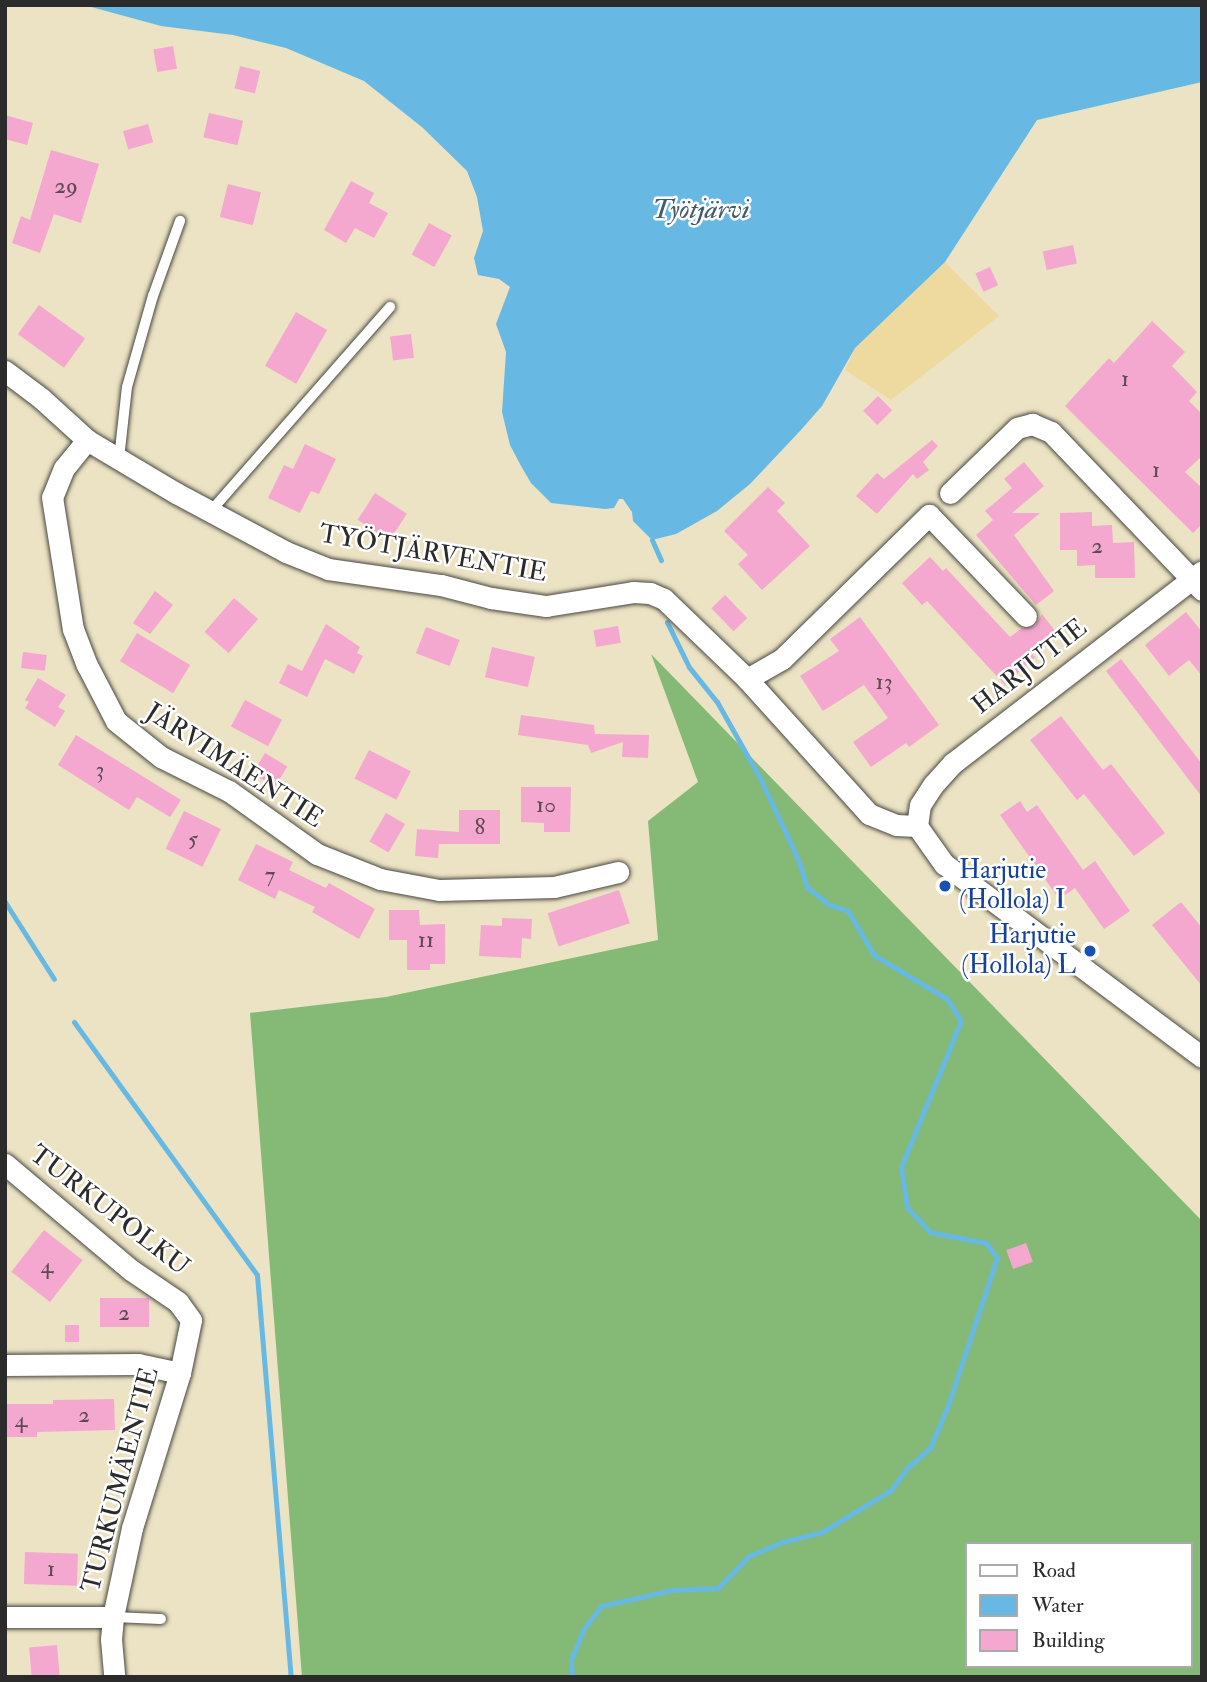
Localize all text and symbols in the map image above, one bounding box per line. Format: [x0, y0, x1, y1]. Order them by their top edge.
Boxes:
house number: 29 [54, 172, 78, 200]
water label: Työtjärvi [652, 193, 750, 227]
house number: 1 [1121, 365, 1129, 393]
house number: 1 [1152, 456, 1160, 484]
street label: TYÖTJÄRVENTIE [317, 519, 549, 589]
house number: 2 [1091, 532, 1103, 560]
street label: HARJUTIE [966, 613, 1094, 721]
house number: 13 [875, 668, 893, 696]
street label: JÄRVIMÄENTIE [139, 697, 329, 835]
house number: 3 [96, 756, 104, 784]
house number: 10 [536, 791, 556, 819]
house number: 8 [475, 813, 485, 841]
house number: 5 [188, 825, 198, 853]
place label: Harjutie (Hollola) I [959, 855, 1065, 917]
house number: 7 [265, 861, 275, 889]
marker: Harjutie (Hollola) I [937, 878, 953, 894]
place label: Harjutie (Hollola) L [961, 920, 1076, 982]
house number: 11 [418, 926, 434, 954]
marker: Harjutie (Hollola) L [1082, 943, 1098, 959]
street label: TURKUPOLKU [23, 1139, 195, 1283]
house number: 4 [41, 1252, 53, 1280]
house number: 2 [118, 1299, 130, 1327]
street label: TURKUMÄENTIE [76, 1364, 166, 1596]
house number: 2 [78, 1401, 90, 1429]
house number: 4 [15, 1406, 27, 1434]
legend [965, 1542, 1193, 1668]
house number: 1 [47, 1555, 55, 1583]
text: Road [1032, 1557, 1076, 1584]
text: Water [1032, 1592, 1084, 1619]
text: Building [1032, 1627, 1105, 1654]

